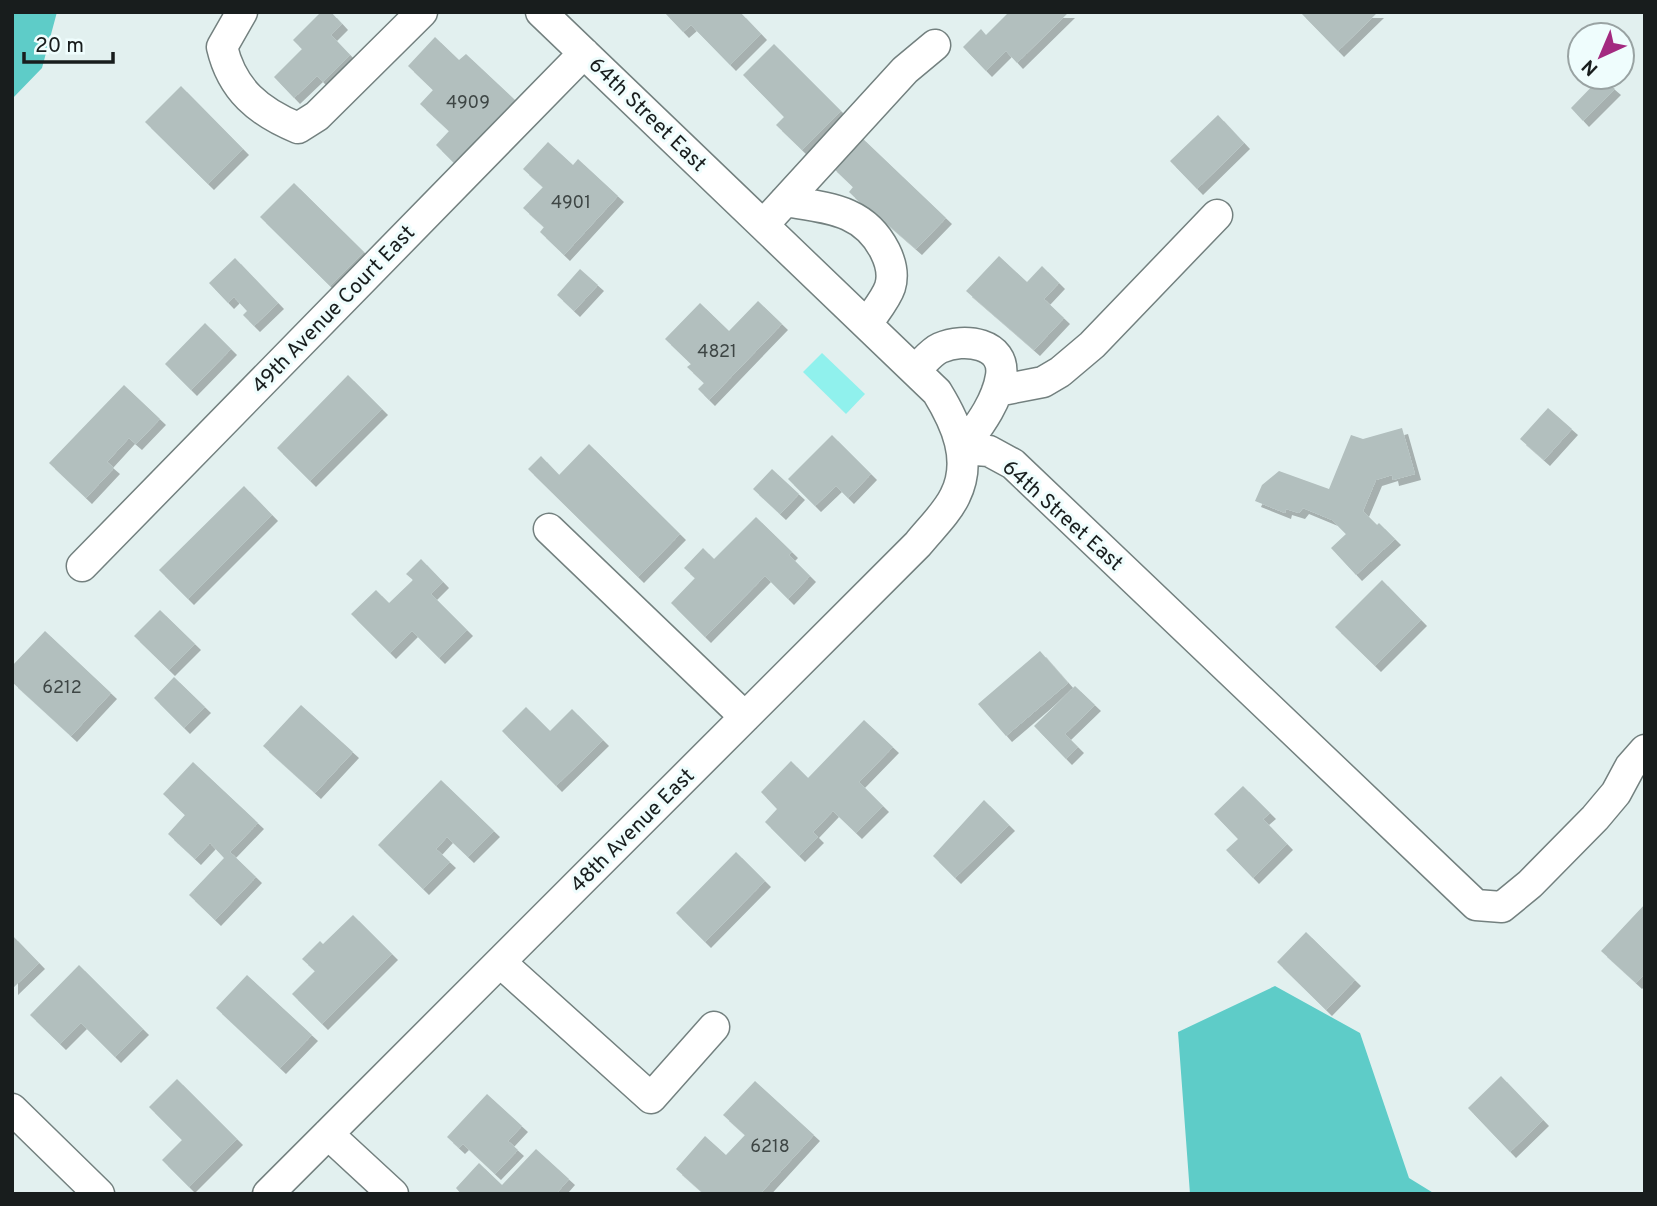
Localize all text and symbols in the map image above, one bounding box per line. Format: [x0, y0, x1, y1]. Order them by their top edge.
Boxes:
scale bar [24, 21, 114, 65]
north arrow [1566, 21, 1636, 91]
text: 20 m [35, 33, 84, 60]
street label: 64th Street East [582, 52, 712, 178]
text: N [1577, 53, 1604, 80]
house number: 4909 [446, 92, 490, 115]
house number: 4901 [551, 192, 591, 215]
street label: 49th Avenue Court East [247, 220, 421, 400]
house number: 4821 [697, 341, 737, 364]
street label: 64th Street East [996, 455, 1128, 578]
house number: 6212 [42, 677, 82, 700]
street label: 48th Avenue East [565, 763, 701, 899]
house number: 6218 [750, 1136, 790, 1159]

